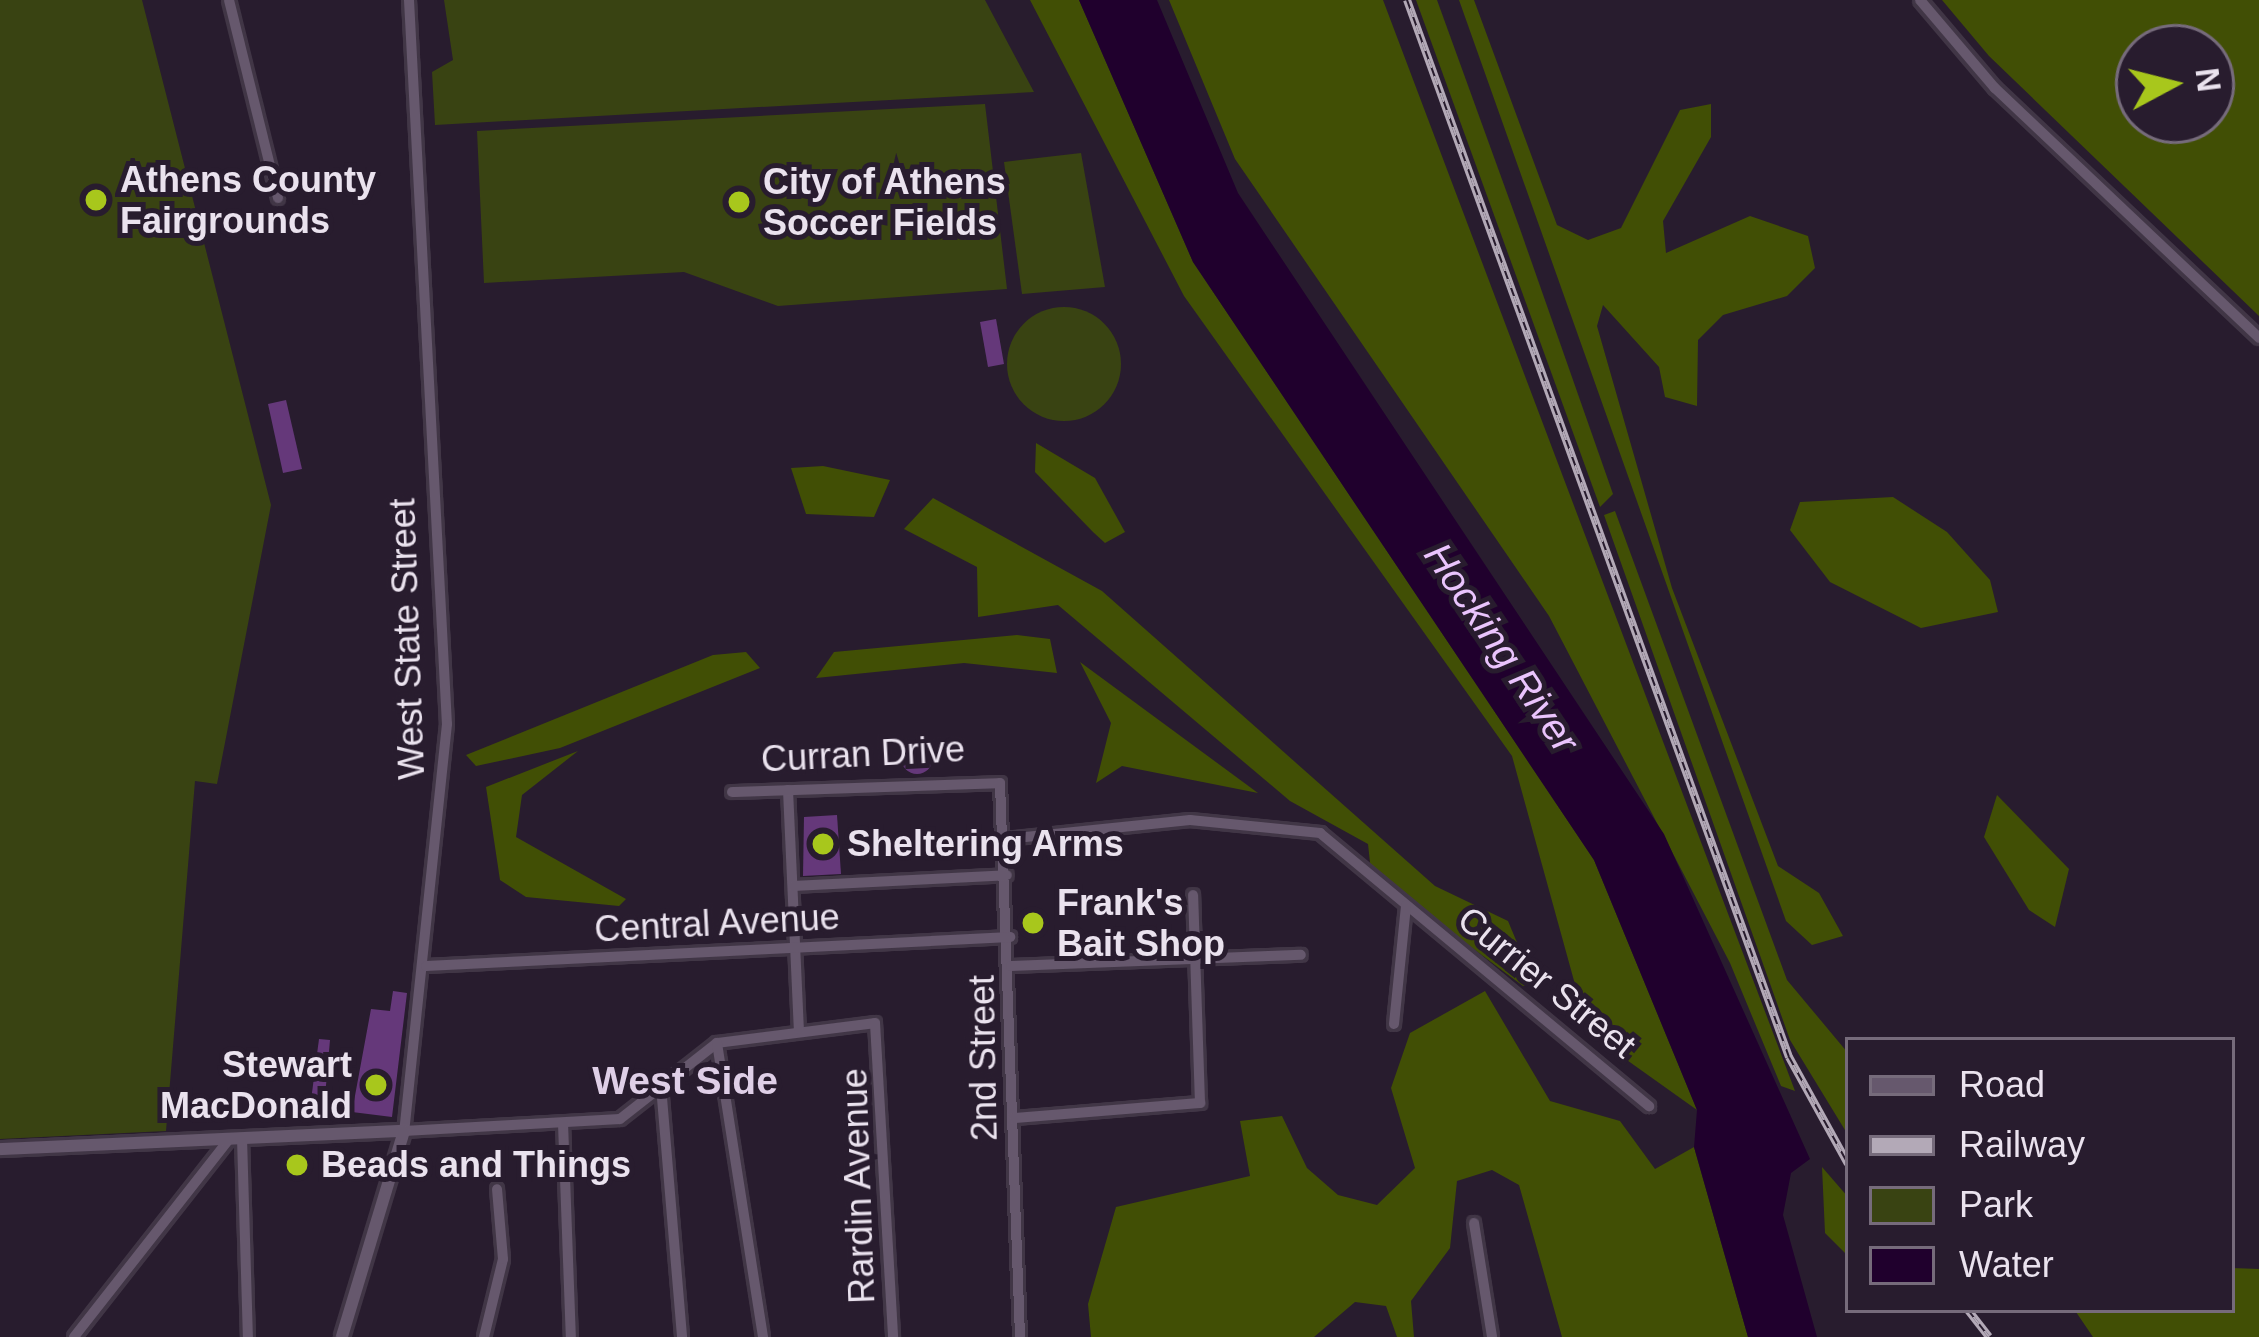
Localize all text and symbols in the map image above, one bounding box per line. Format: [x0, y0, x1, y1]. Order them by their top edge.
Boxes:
north arrow [2115, 24, 2235, 144]
text: N [2188, 66, 2228, 94]
place label: Athens County Fairgrounds [120, 157, 376, 242]
place label: City of Athens Soccer Fields [763, 159, 1007, 244]
marker: Athens County Fairgrounds [83, 187, 109, 213]
marker: City of Athens Soccer Fields [726, 189, 752, 215]
street label: West State Street [381, 498, 433, 780]
water label: Hocking River [1414, 534, 1588, 762]
street label: Curran Drive [760, 727, 966, 781]
place label: Sheltering Arms [847, 822, 1125, 866]
marker: Sheltering Arms [810, 831, 836, 857]
place label: Frank's Bait Shop [1057, 880, 1225, 965]
street label: Central Avenue [592, 895, 842, 951]
street label: Currier Street [1449, 897, 1645, 1067]
marker: Frank's Bait Shop [1020, 910, 1046, 936]
street label: 2nd Street [960, 975, 1006, 1141]
legend [1845, 1037, 2235, 1313]
place label: Stewart MacDonald [160, 1042, 352, 1127]
district label: West Side [592, 1058, 778, 1104]
text: Road [1959, 1064, 2045, 1105]
street label: Rardin Avenue [832, 1067, 884, 1305]
marker: Stewart MacDonald [363, 1072, 389, 1098]
text: Railway [1959, 1124, 2085, 1165]
place label: Beads and Things [321, 1143, 631, 1187]
marker: Beads and Things [284, 1152, 310, 1178]
text: Park [1959, 1184, 2033, 1225]
text: Water [1959, 1244, 2054, 1285]

